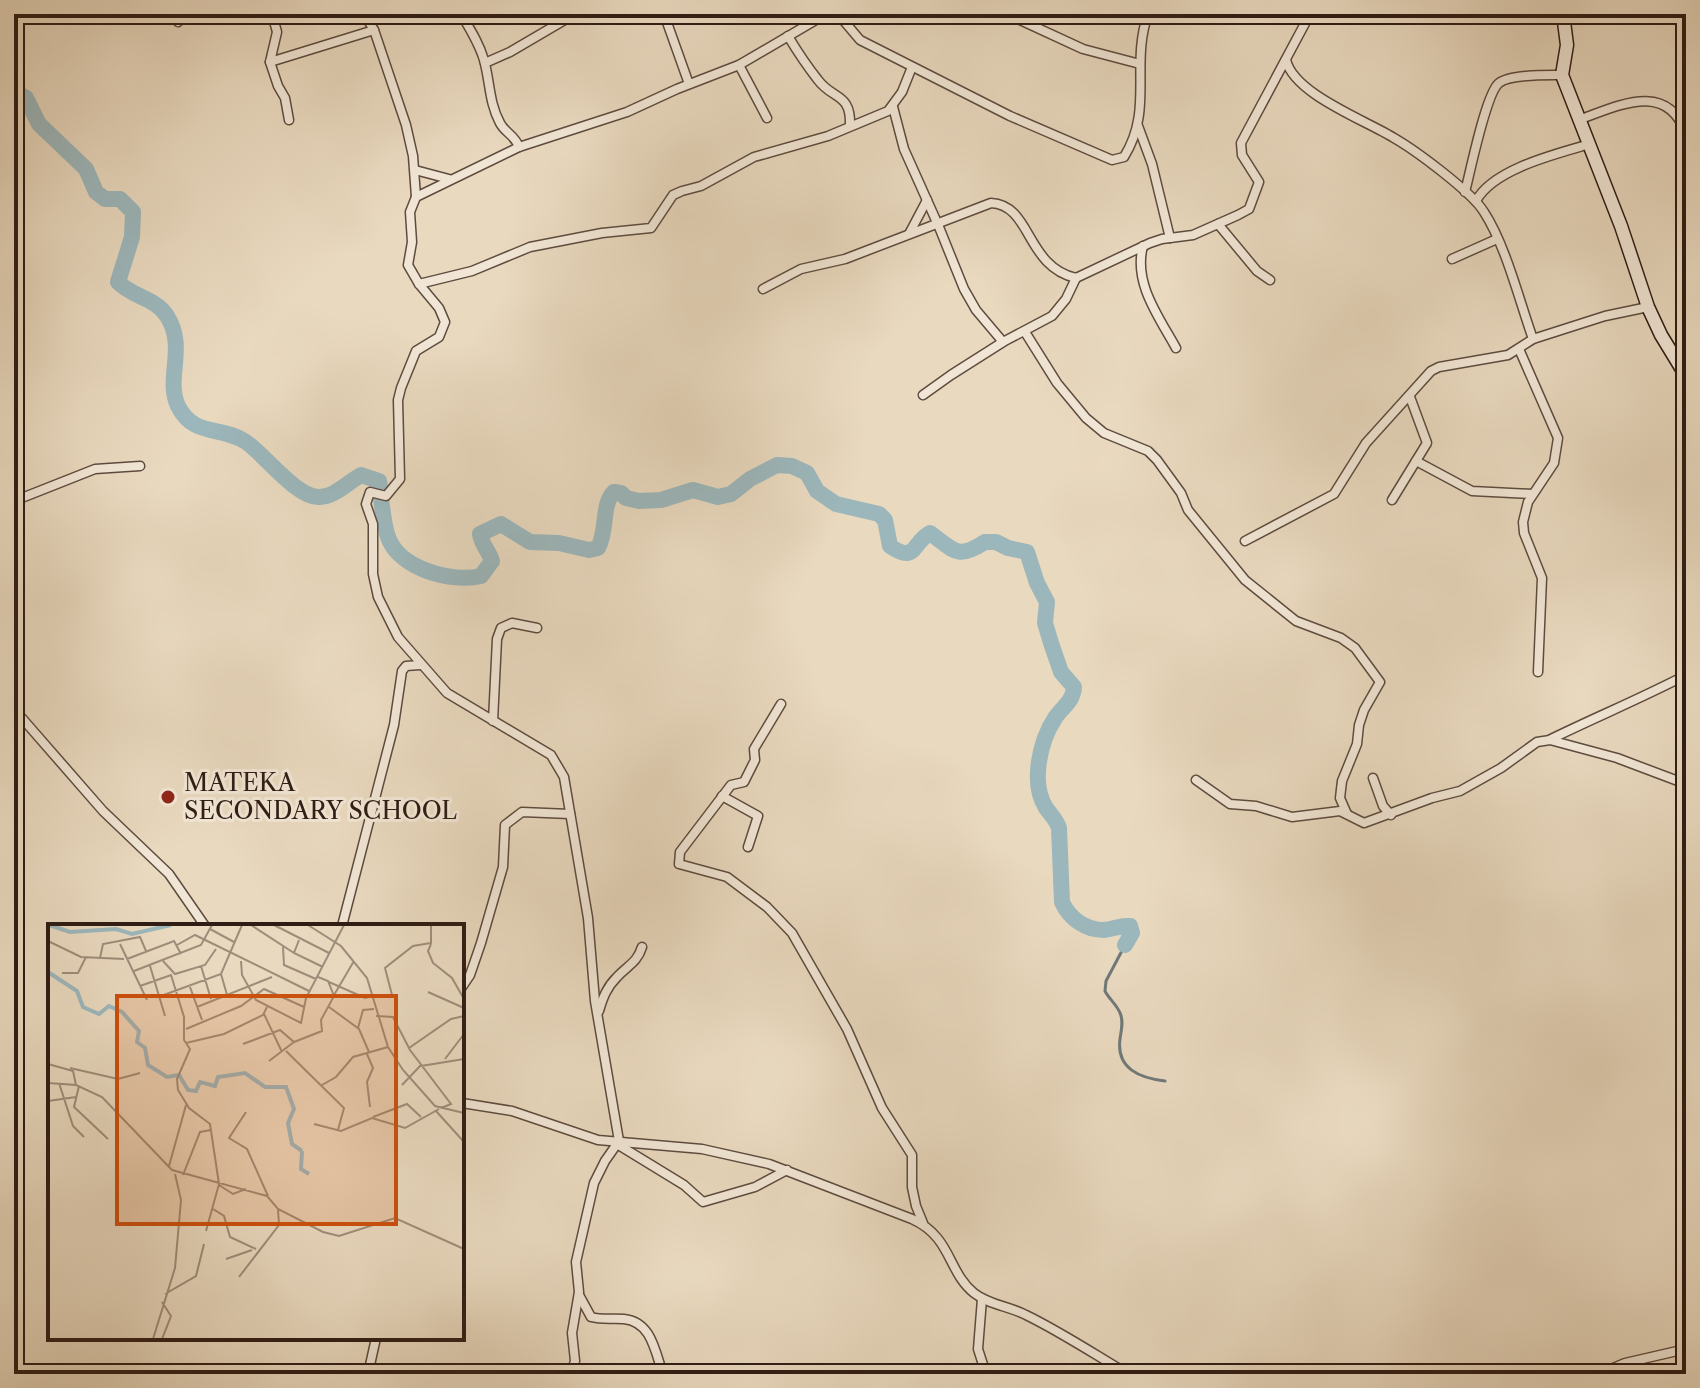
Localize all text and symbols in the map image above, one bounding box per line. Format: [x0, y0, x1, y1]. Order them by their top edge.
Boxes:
place label: MATEKA SECONDARY SCHOOL [184, 768, 457, 825]
marker: MATEKA SECONDARY SCHOOL [159, 788, 177, 806]
inset map [48, 924, 464, 1340]

